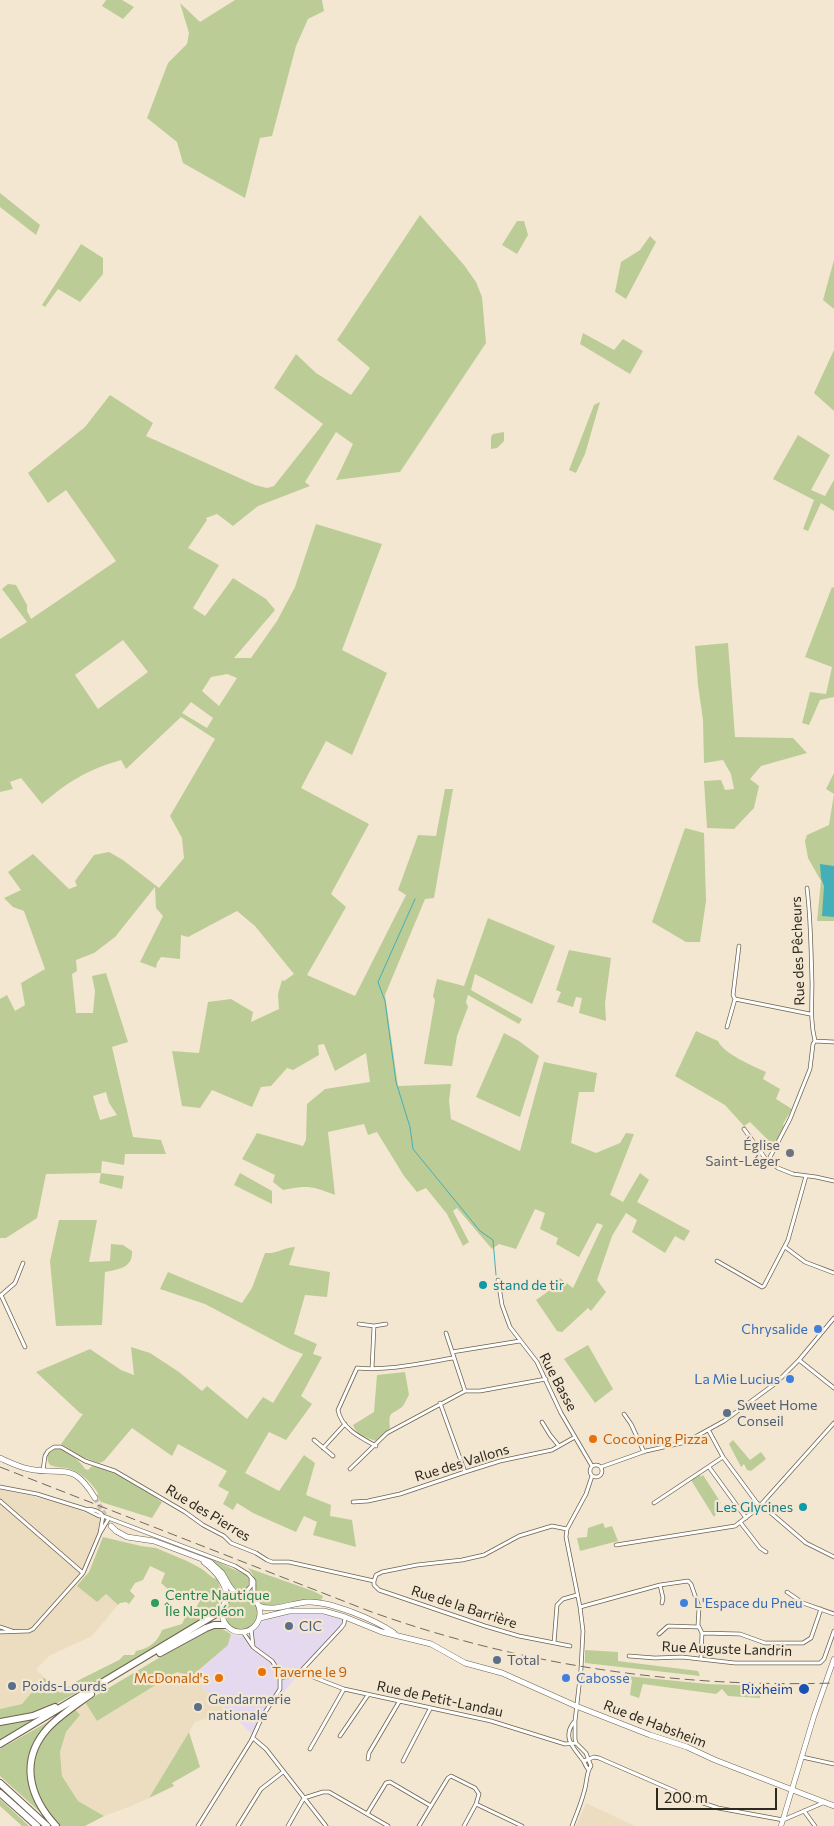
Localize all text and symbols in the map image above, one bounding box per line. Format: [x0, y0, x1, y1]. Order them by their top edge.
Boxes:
street label: Rue des Pêcheurs [788, 896, 808, 1006]
place label: Église Saint-Léger [705, 1137, 780, 1170]
marker: Église Saint-Léger [784, 1147, 796, 1159]
place label: stand de tir [493, 1277, 564, 1293]
marker: stand de tir [477, 1279, 489, 1291]
place label: Chrysalide [741, 1321, 808, 1337]
marker: Chrysalide [812, 1323, 824, 1335]
street label: Rue Basse [536, 1350, 580, 1414]
place label: La Mie Lucius [694, 1371, 780, 1387]
marker: La Mie Lucius [784, 1373, 796, 1385]
place label: Sweet Home Conseil [737, 1397, 817, 1430]
marker: Sweet Home Conseil [721, 1407, 733, 1419]
place label: Cocooning Pizza [603, 1431, 708, 1447]
marker: Cocooning Pizza [587, 1433, 599, 1445]
street label: Rue des Vallons [413, 1441, 511, 1485]
street label: Rue des Pierres [162, 1481, 254, 1545]
place label: Les Glycines [715, 1499, 793, 1515]
marker: Les Glycines [797, 1501, 809, 1513]
street label: Rue de la Barrière [409, 1582, 519, 1632]
place label: Centre Nautique Île Napoléon [165, 1587, 270, 1620]
place label: L'Espace du Pneu [694, 1595, 803, 1611]
marker: Centre Nautique Île Napoléon [149, 1597, 161, 1609]
marker: L'Espace du Pneu [678, 1597, 690, 1609]
place label: CIC [299, 1618, 322, 1634]
marker: CIC [283, 1620, 295, 1632]
street label: Rue Auguste Landrin [661, 1638, 793, 1660]
place label: Total [507, 1652, 540, 1668]
marker: Total [491, 1654, 503, 1666]
place label: Taverne le 9 [272, 1664, 347, 1680]
marker: Taverne le 9 [256, 1666, 268, 1678]
place label: McDonald's [134, 1670, 209, 1686]
place label: Cabosse [576, 1670, 630, 1686]
marker: McDonald's [213, 1672, 225, 1684]
marker: Cabosse [560, 1672, 572, 1684]
street label: Rue de Petit-Landau [375, 1677, 505, 1721]
place label: Poids-Lourds [22, 1678, 107, 1694]
marker: Poids-Lourds [6, 1680, 18, 1692]
place label: Rixheim [741, 1681, 793, 1697]
marker: Rixheim [797, 1682, 811, 1696]
place label: Gendarmerie nationale [208, 1691, 291, 1724]
street label: Rue de Habsheim [601, 1697, 709, 1751]
marker: Gendarmerie nationale [192, 1701, 204, 1713]
scale bar [659, 1778, 780, 1810]
text: 200 m [664, 1788, 708, 1806]

